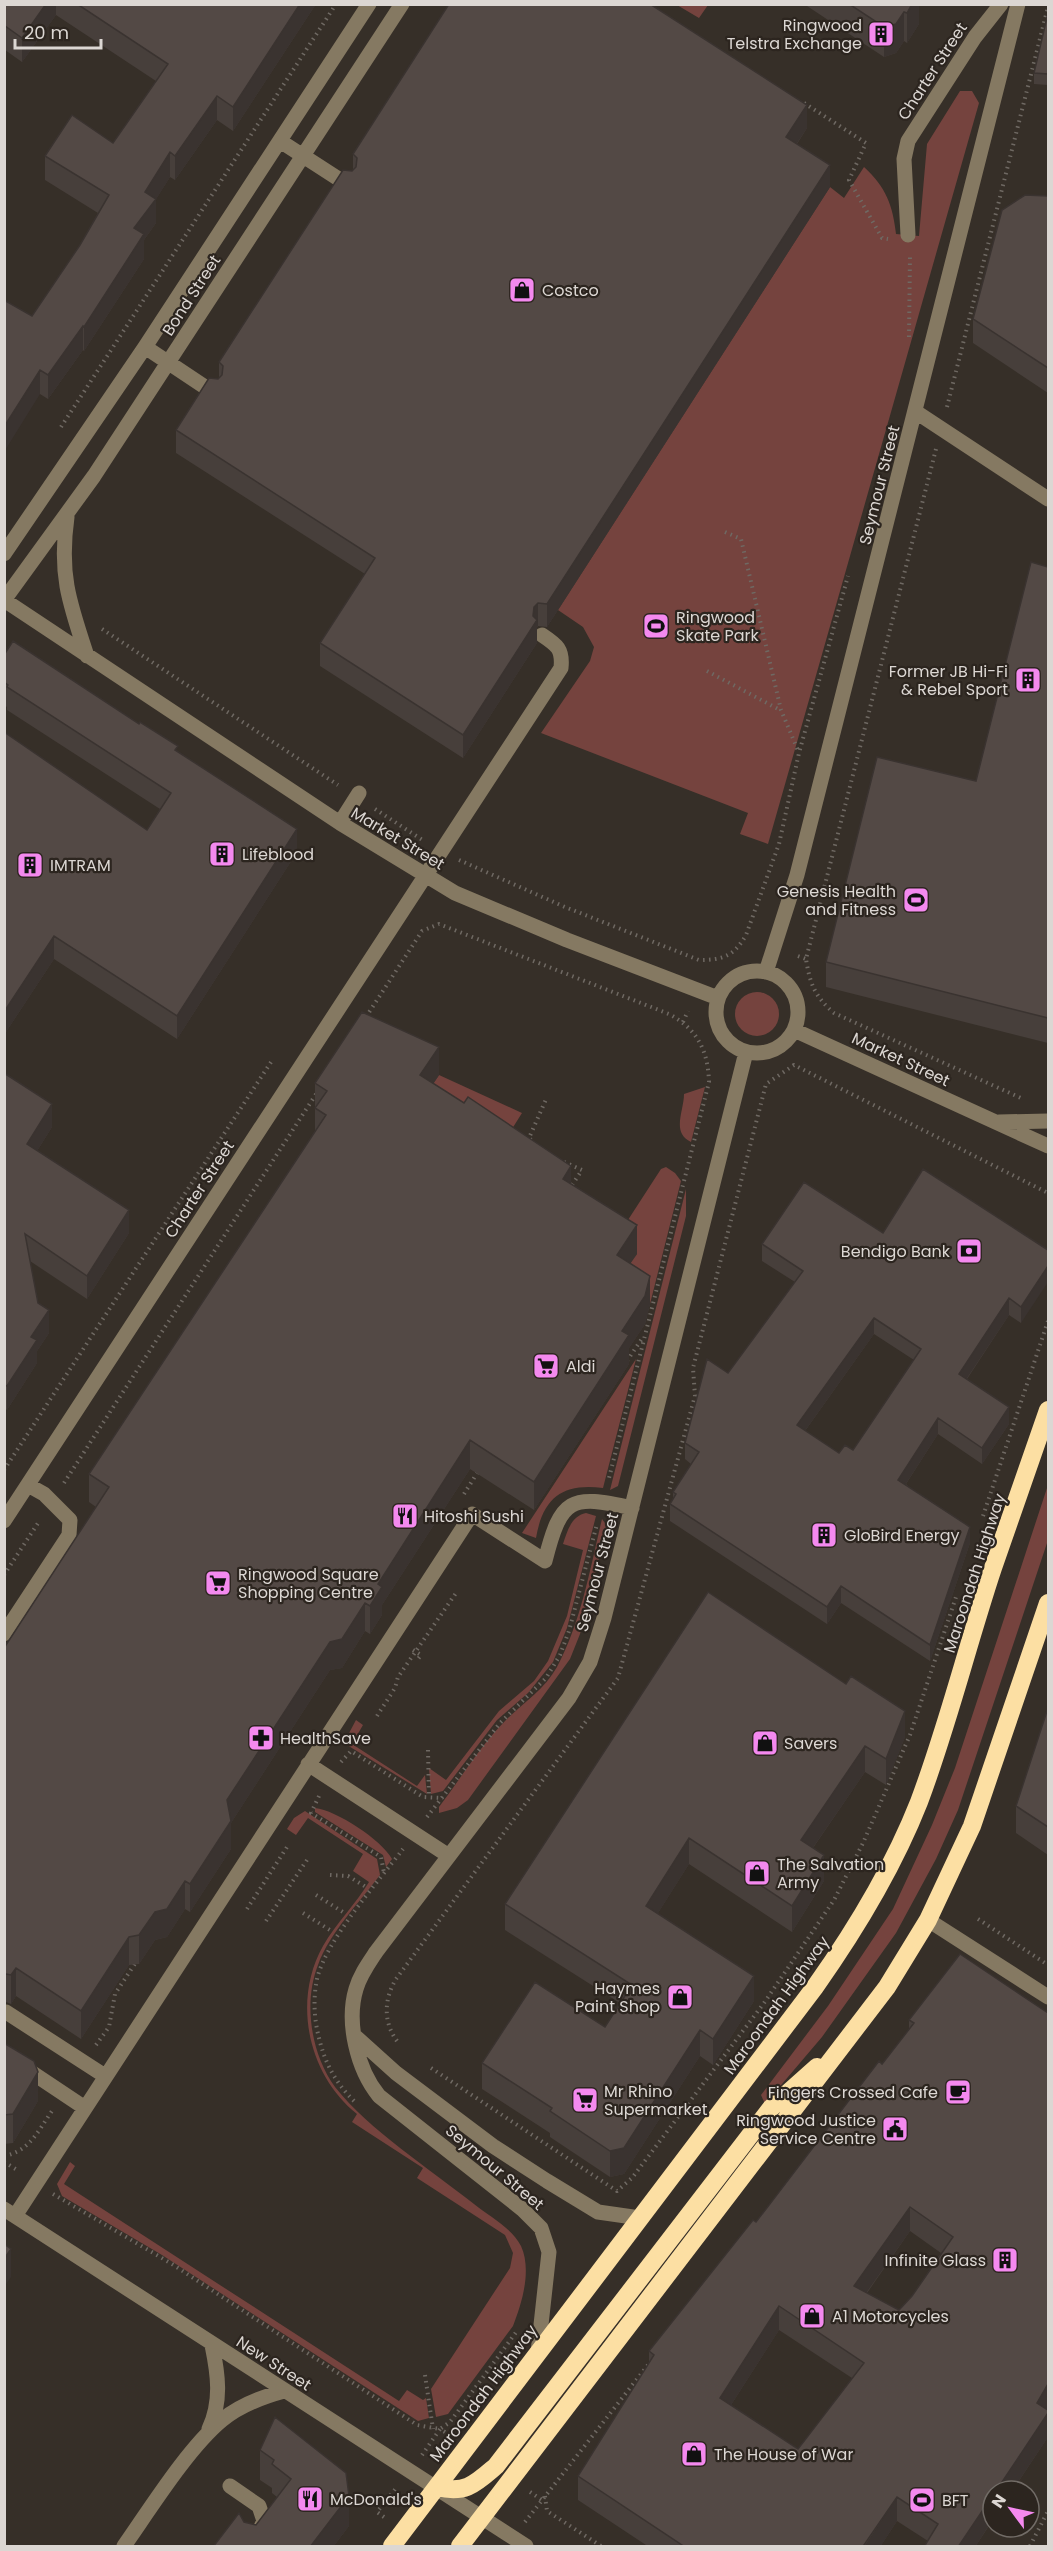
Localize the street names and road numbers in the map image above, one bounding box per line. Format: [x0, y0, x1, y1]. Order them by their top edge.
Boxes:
street label: Charter Street [892, 18, 973, 125]
street label: Bond Street [157, 250, 226, 340]
street label: Seymour Street [854, 423, 905, 547]
street label: Market Street [347, 801, 449, 876]
street label: Market Street [848, 1027, 954, 1092]
street label: Charter Street [159, 1136, 240, 1243]
street label: Maroondah Highway [938, 1490, 1011, 1656]
street label: Seymour Street [571, 1510, 624, 1634]
street label: Maroondah Highway [718, 1931, 835, 2079]
street label: Seymour Street [440, 2119, 549, 2216]
street label: Maroondah Highway [424, 2320, 543, 2467]
street label: New Street [232, 2331, 316, 2396]

